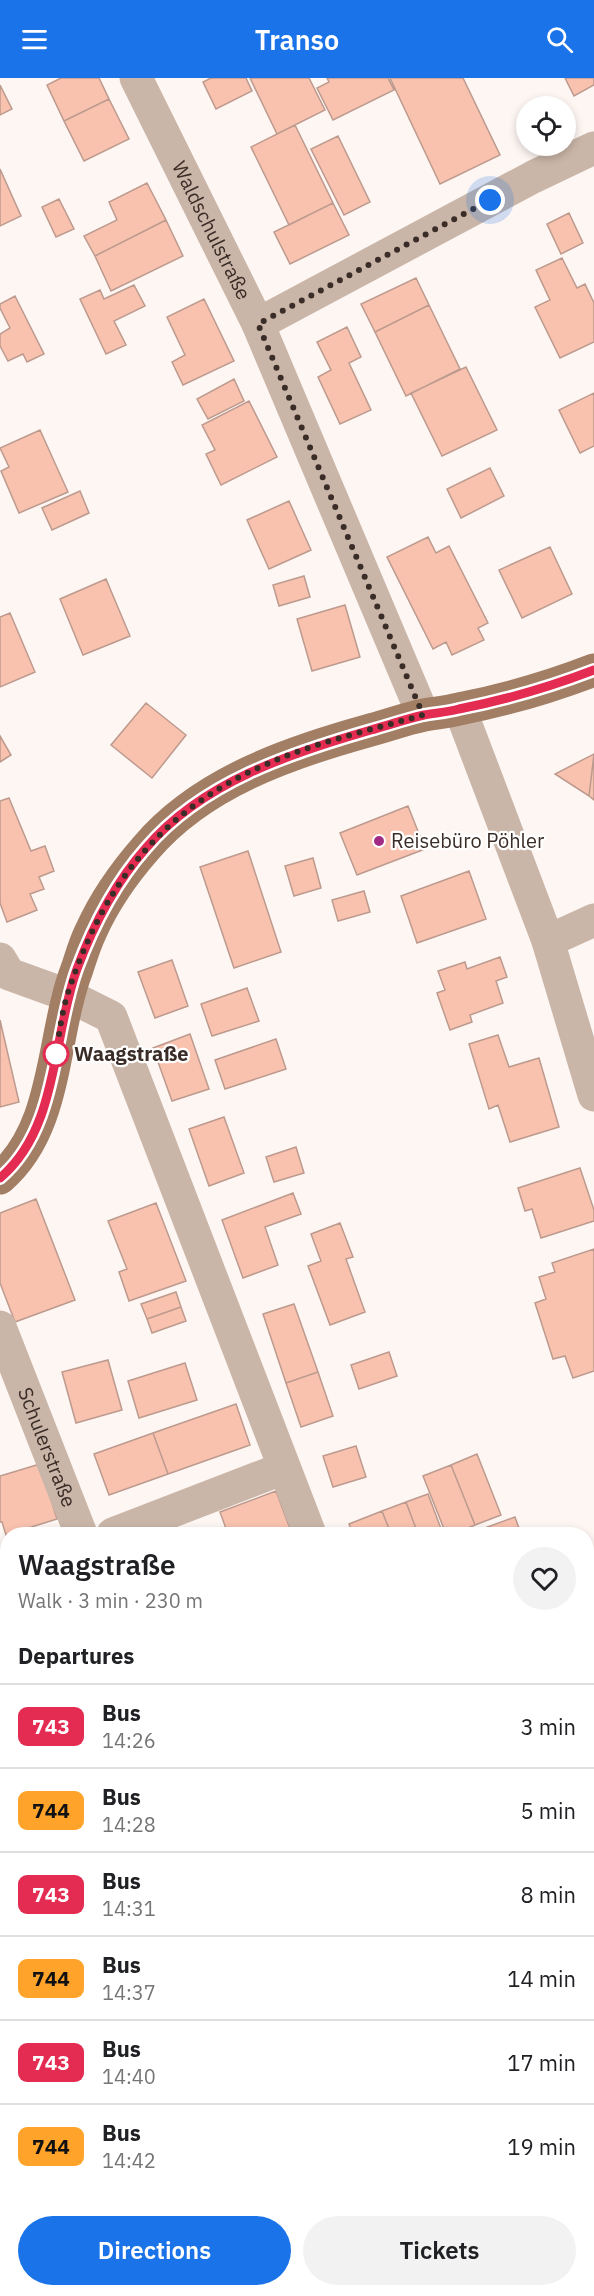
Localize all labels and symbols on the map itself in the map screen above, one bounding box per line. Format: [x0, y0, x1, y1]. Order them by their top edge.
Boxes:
street label: Waldschulstraße [166, 156, 258, 304]
your location [475, 185, 505, 215]
place label: Reisebüro Pöhler [391, 827, 544, 854]
marker: Reisebüro Pöhler [372, 834, 386, 848]
place label: Waagstraße [74, 1040, 189, 1067]
marker: Waagstraße [43, 1041, 69, 1067]
street label: Schulerstraße [12, 1383, 83, 1511]

